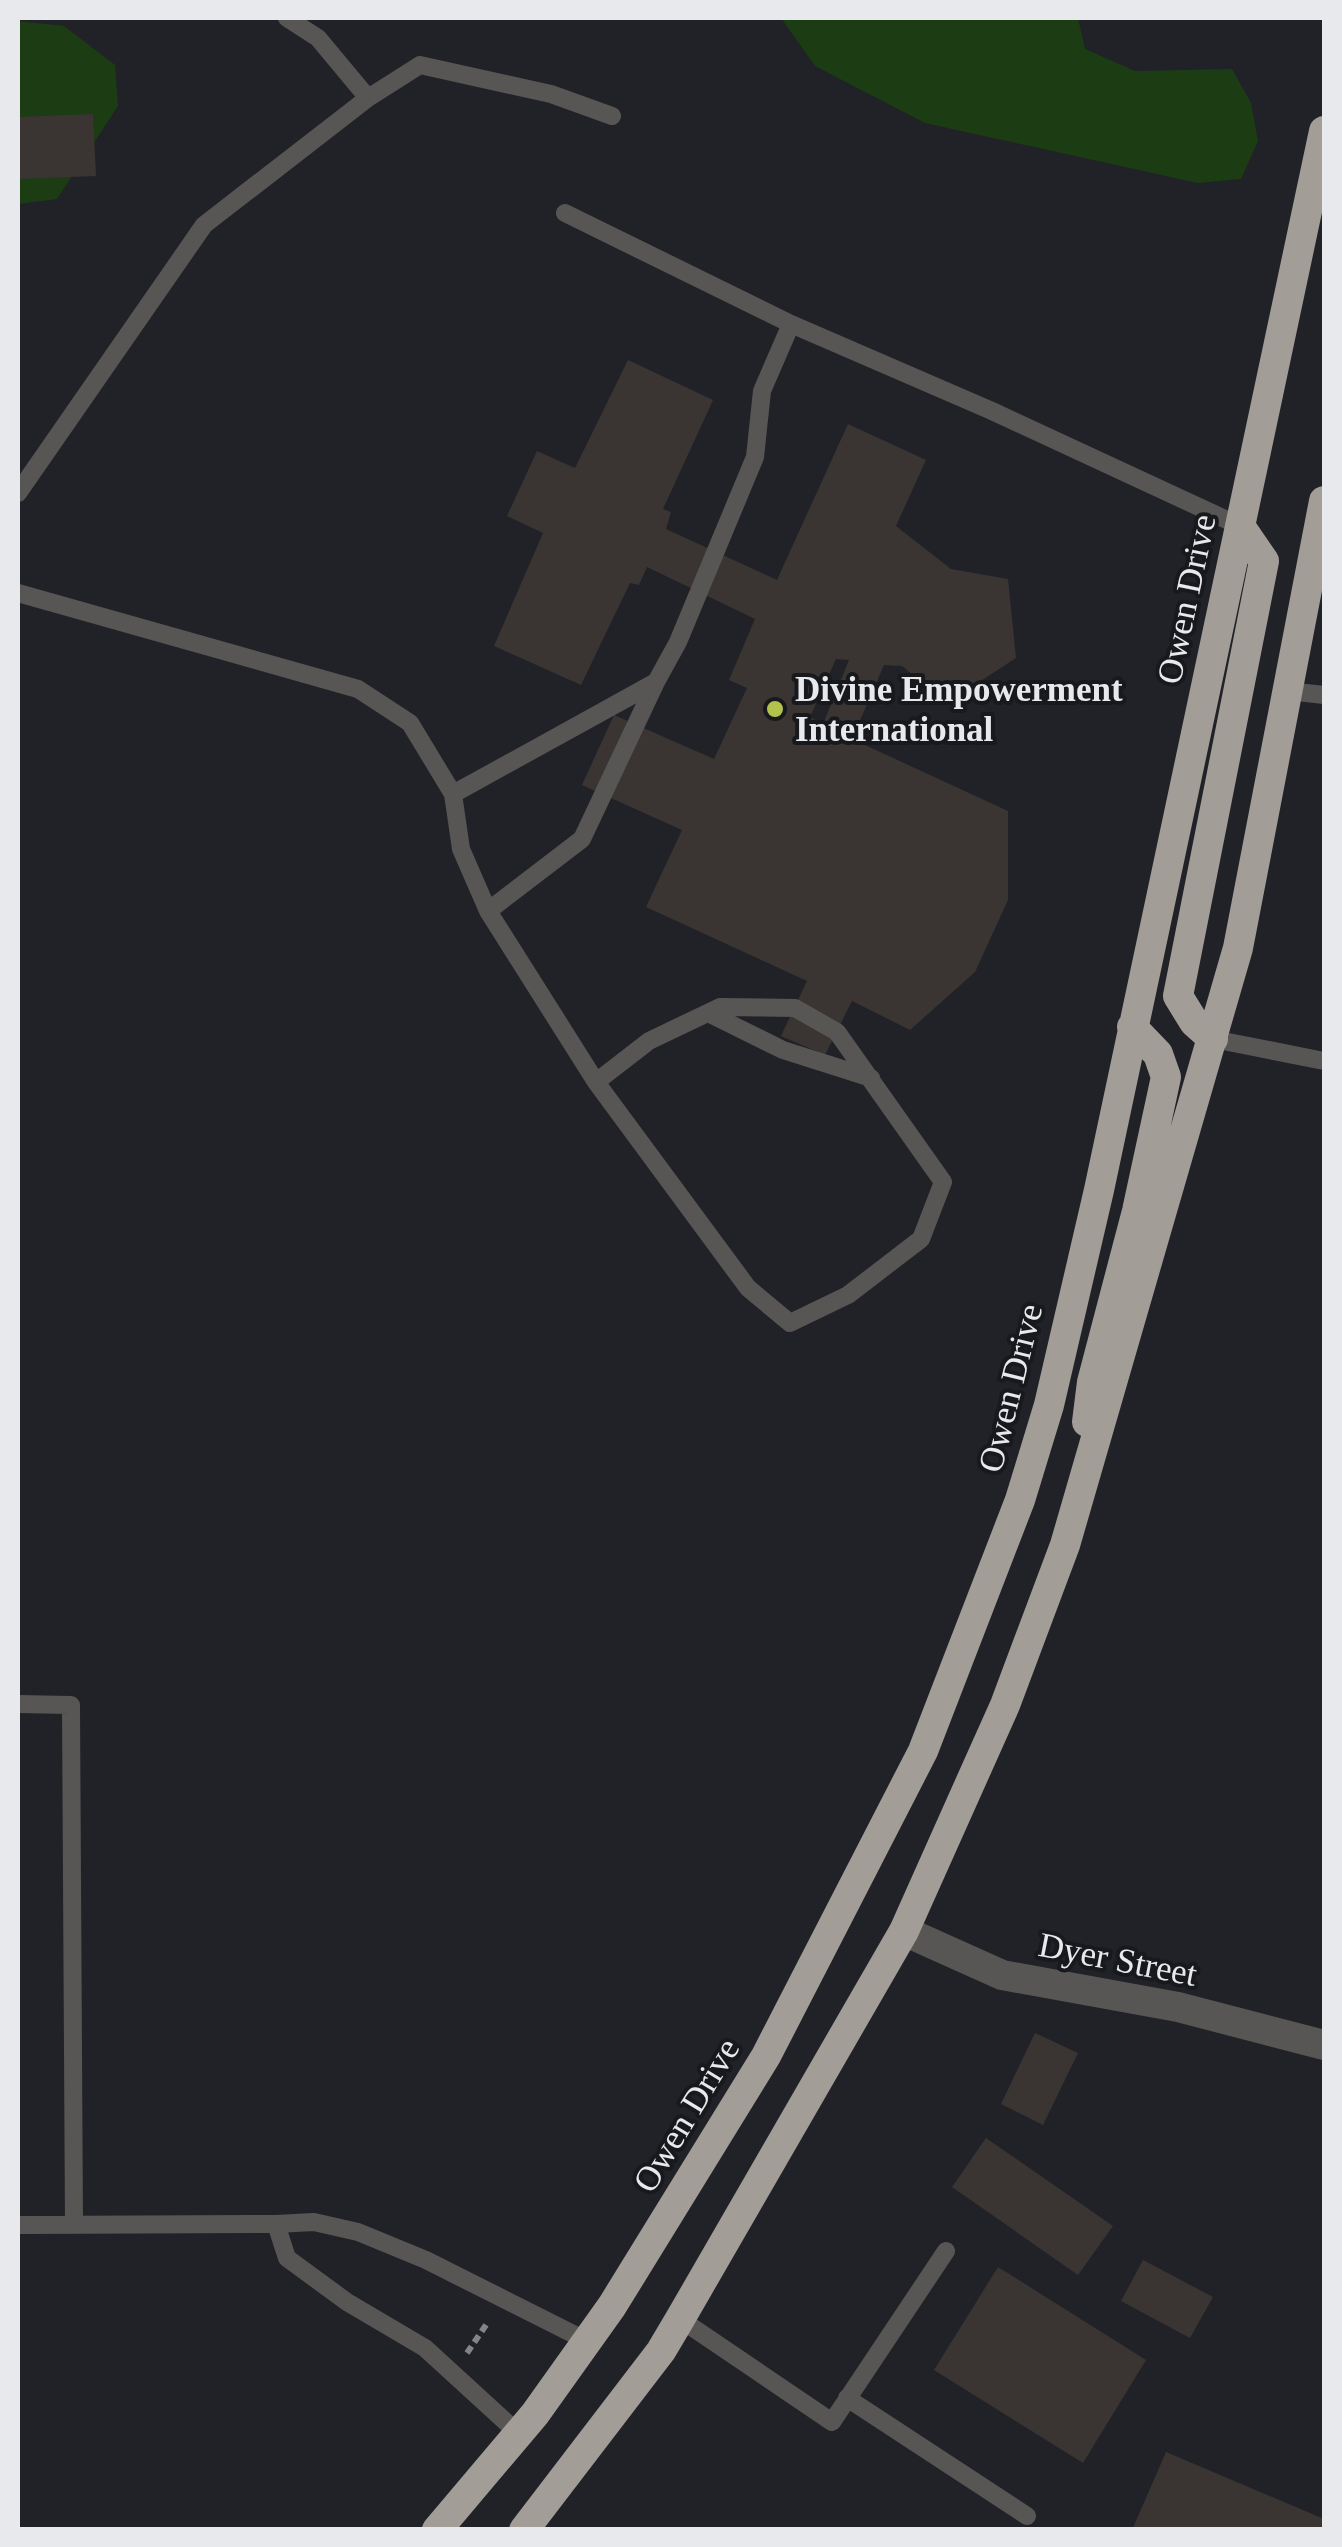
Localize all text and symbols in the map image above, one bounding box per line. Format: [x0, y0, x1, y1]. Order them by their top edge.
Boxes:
street label: Owen Drive [1150, 511, 1223, 687]
place label: Divine Empowerment International [795, 670, 1123, 749]
marker: Divine Empowerment International [764, 698, 786, 720]
street label: Owen Drive [971, 1300, 1050, 1476]
street label: Dyer Street [1035, 1925, 1201, 1994]
street label: Owen Drive [625, 2031, 747, 2199]

